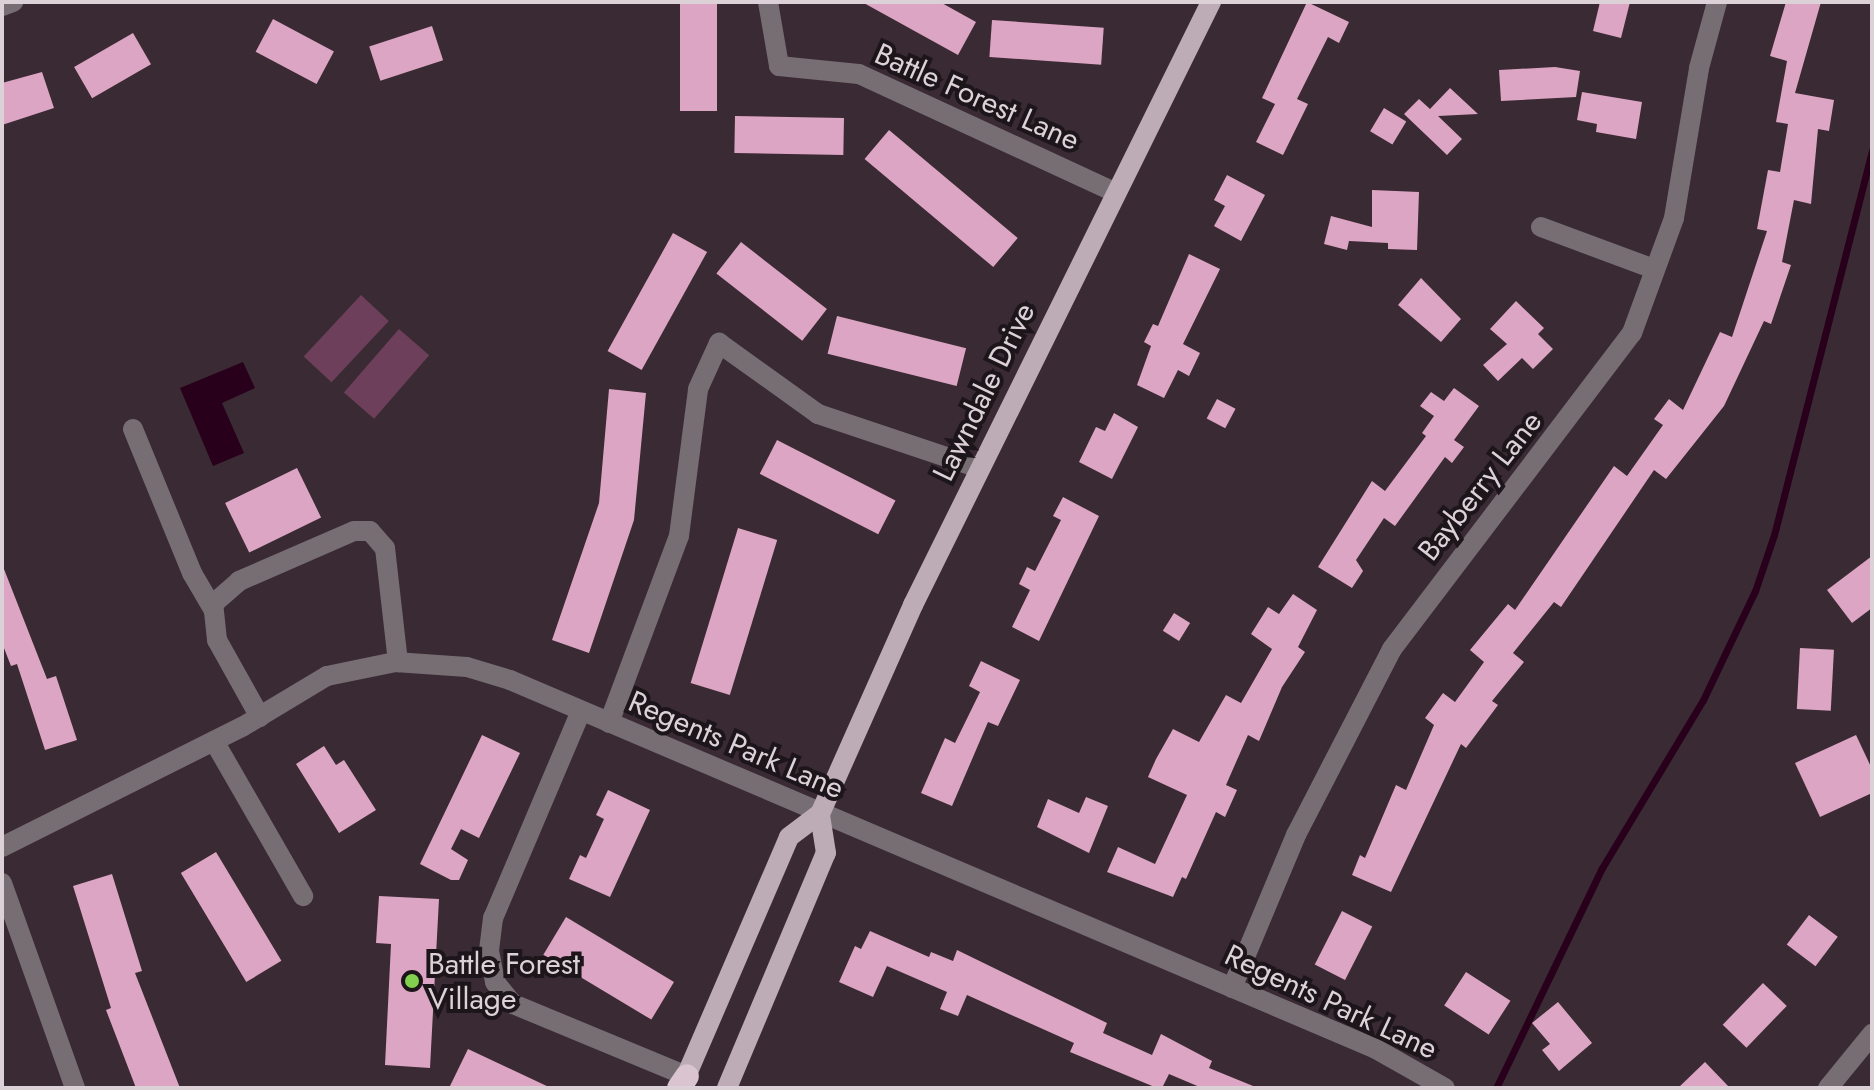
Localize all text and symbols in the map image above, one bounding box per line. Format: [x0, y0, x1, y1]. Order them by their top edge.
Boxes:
street label: Battle Forest Lane [869, 36, 1085, 158]
street label: Lawndale Drive [925, 297, 1043, 487]
street label: Bayberry Lane [1411, 404, 1549, 568]
street label: Regents Park Lane [623, 683, 849, 807]
street label: Regents Park Lane [1219, 937, 1443, 1067]
place label: Battle Forest Village [428, 946, 580, 1016]
marker: Battle Forest Village [403, 972, 421, 990]

